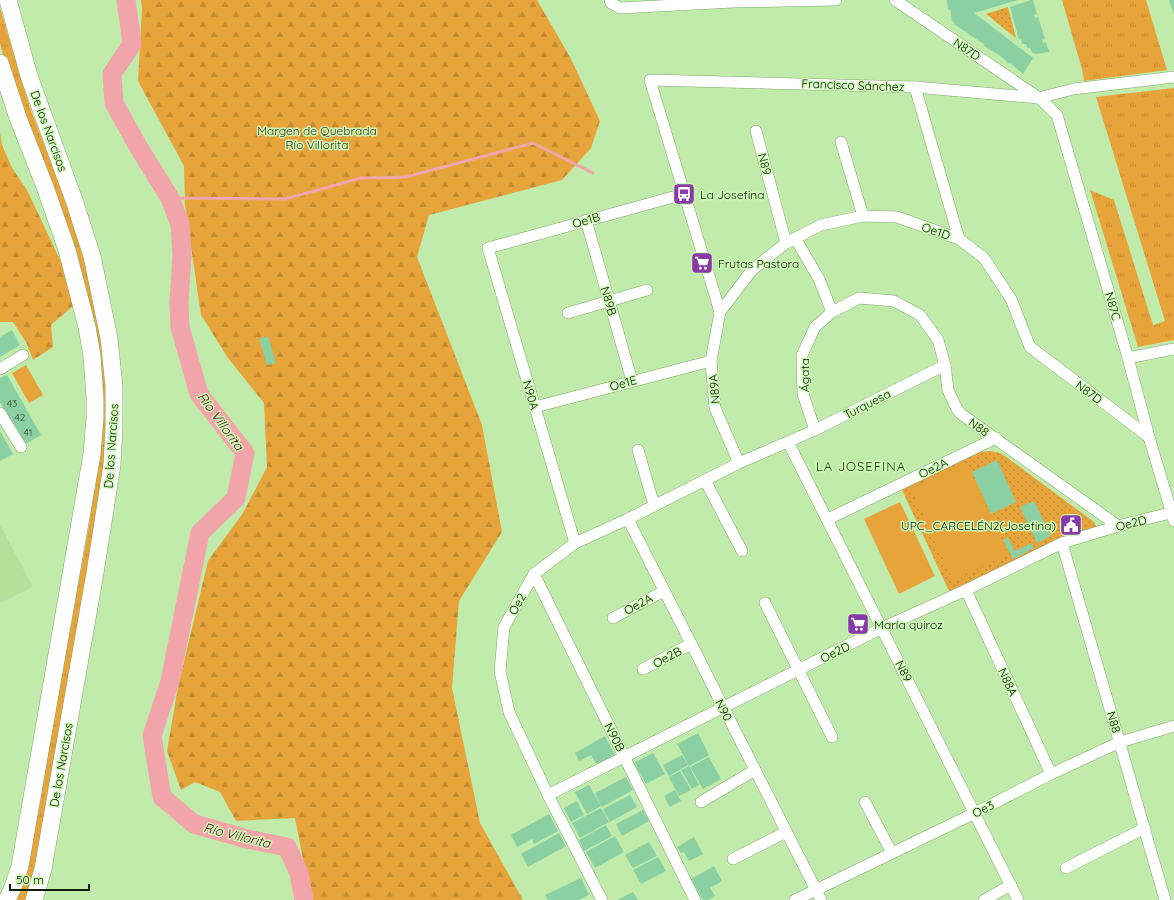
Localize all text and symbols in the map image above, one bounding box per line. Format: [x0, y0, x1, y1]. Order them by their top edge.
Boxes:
street label: N87D [951, 34, 984, 64]
street label: Francisco Sánchez [801, 76, 905, 94]
street label: De los Narcisos [27, 88, 71, 174]
park label: Margen de Quebrada Río Villorita [257, 123, 377, 152]
street label: N89 [755, 151, 775, 177]
bus stop icon: La Josefina [671, 181, 697, 207]
place label: La Josefina [700, 187, 765, 202]
street label: Oe1B [570, 209, 602, 231]
street label: Oe1D [920, 219, 953, 243]
supermarket icon: Frutas Pastora [689, 250, 715, 276]
place label: Frutas Pastora [718, 256, 799, 271]
street label: N89B [598, 285, 620, 318]
street label: N87C [1102, 290, 1124, 322]
street label: Ágata [797, 358, 812, 392]
street label: Oe1E [608, 372, 638, 394]
street label: N89A [705, 373, 723, 404]
street label: N87D [1073, 377, 1106, 407]
street label: N90A [520, 378, 542, 412]
street label: Turquesa [841, 386, 893, 422]
water label: Río Villorita [195, 389, 248, 454]
house number: 43 [7, 397, 17, 410]
street label: De los Narcisos [101, 403, 121, 489]
house number: 42 [15, 411, 26, 424]
street label: N88 [966, 415, 992, 439]
house number: 41 [24, 426, 32, 439]
street label: Oe2A [916, 454, 950, 481]
district label: LA JOSEFINA [816, 458, 906, 474]
public building icon: UPC_CARCELÉN2(Josefina) [1058, 512, 1084, 538]
street label: Oe2D [1114, 512, 1148, 534]
place label: UPC_CARCELÉN2(Josefina) [901, 518, 1056, 533]
street label: Oe2 [505, 590, 529, 618]
street label: Oe2A [621, 590, 655, 618]
supermarket icon: María quiroz [845, 611, 871, 637]
place label: María quiroz [874, 617, 943, 632]
street label: Oe2D [818, 638, 853, 666]
street label: Oe2B [650, 643, 684, 671]
street label: N89 [892, 658, 916, 684]
street label: N88A [995, 665, 1021, 699]
street label: N90 [712, 697, 736, 723]
street label: N88 [1104, 710, 1124, 734]
street label: N90B [601, 720, 629, 754]
street label: De los Narcisos [46, 721, 76, 808]
street label: Oe3 [970, 797, 996, 821]
water label: Río Villorita [202, 819, 273, 851]
scale bar [10, 866, 89, 892]
text: 50 m [16, 872, 44, 887]

